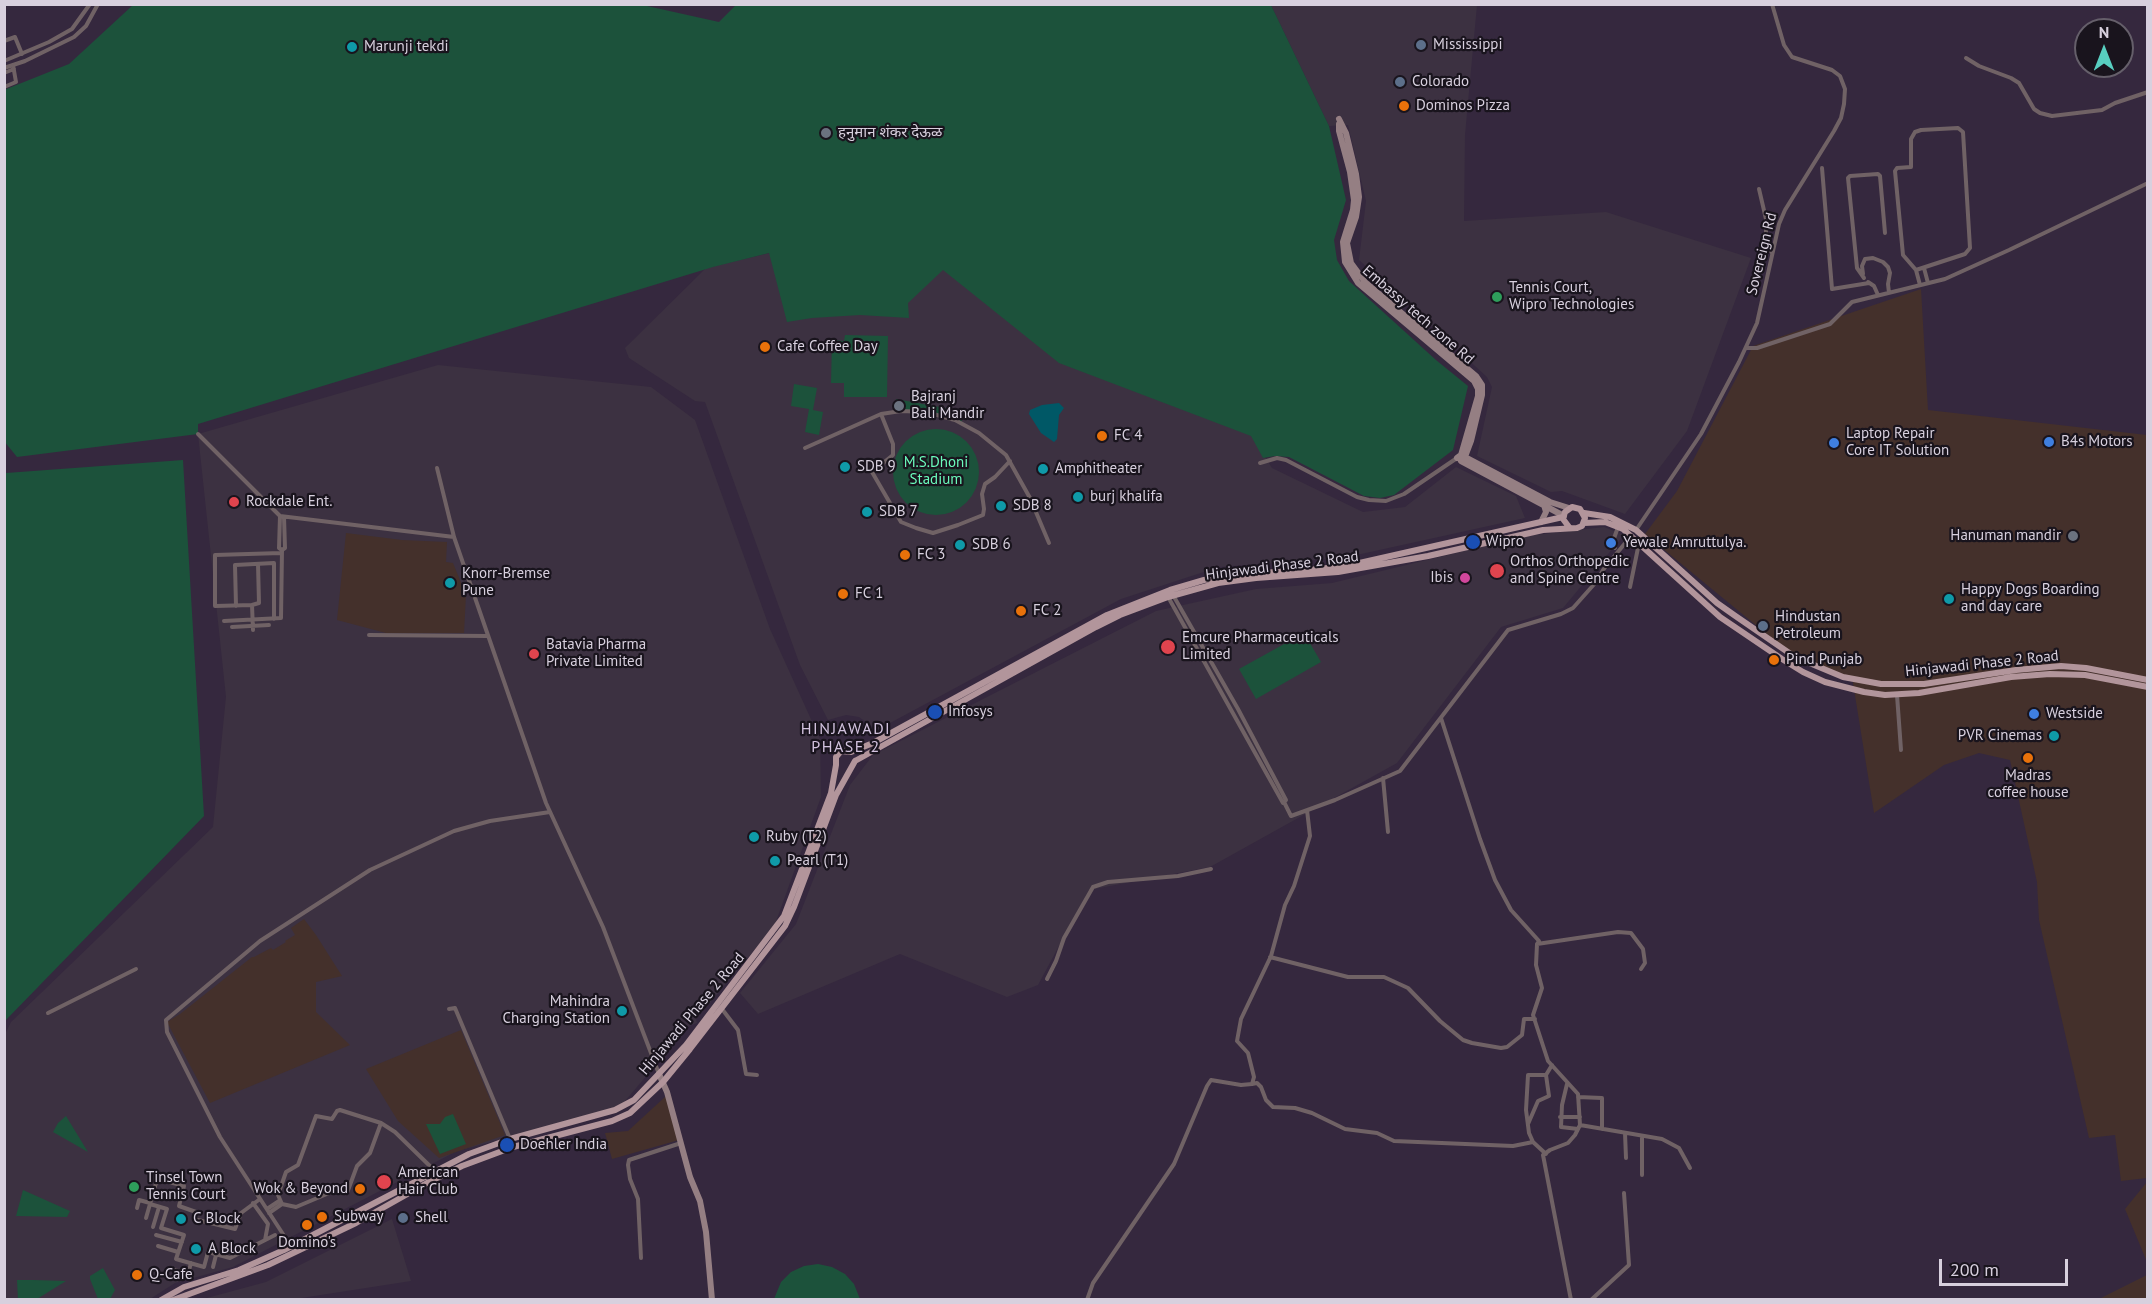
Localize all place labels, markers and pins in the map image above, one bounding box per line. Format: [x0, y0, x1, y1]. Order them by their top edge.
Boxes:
place label: Mississippi [1433, 36, 1502, 54]
place label: Marunji tekdi [364, 38, 449, 56]
marker: Mississippi [1414, 38, 1428, 52]
marker: Marunji tekdi [345, 40, 359, 54]
place label: Colorado [1412, 73, 1469, 91]
marker: Colorado [1393, 75, 1407, 89]
place label: Dominos Pizza [1416, 97, 1510, 115]
marker: Dominos Pizza [1397, 99, 1411, 113]
place label: हनुमान शंकर देऊळ [838, 124, 942, 142]
marker: हनुमान शंकर देऊळ [819, 126, 833, 140]
place label: Tennis Court, Wipro Technologies [1509, 279, 1634, 314]
marker: Tennis Court, Wipro Technologies [1490, 290, 1504, 304]
place label: Cafe Coffee Day [777, 338, 878, 356]
marker: Cafe Coffee Day [758, 340, 772, 354]
place label: Bajranj Bali Mandir [911, 388, 984, 423]
marker: Bajranj Bali Mandir [892, 399, 906, 413]
place label: Laptop Repair Core IT Solution [1846, 425, 1949, 460]
place label: FC 4 [1114, 427, 1142, 445]
marker: FC 4 [1095, 429, 1109, 443]
place label: B4s Motors [2061, 433, 2133, 451]
marker: B4s Motors [2042, 435, 2056, 449]
marker: Laptop Repair Core IT Solution [1827, 436, 1841, 450]
place label: SDB 9 [857, 458, 896, 476]
marker: SDB 9 [838, 460, 852, 474]
place label: Amphitheater [1055, 460, 1142, 478]
marker: Amphitheater [1036, 462, 1050, 476]
place label: burj khalifa [1090, 488, 1163, 506]
marker: burj khalifa [1071, 490, 1085, 504]
place label: Rockdale Ent. [246, 493, 332, 511]
marker: Rockdale Ent. [227, 495, 241, 509]
place label: SDB 8 [1013, 497, 1052, 515]
marker: SDB 8 [994, 499, 1008, 513]
place label: SDB 7 [879, 503, 918, 521]
marker: SDB 7 [860, 505, 874, 519]
place label: Hanuman mandir [1950, 527, 2061, 545]
marker: Hanuman mandir [2066, 529, 2080, 543]
marker: Wipro [1464, 533, 1482, 551]
place label: Wipro [1486, 533, 1524, 551]
place label: Yewale Amruttulya. [1623, 534, 1746, 552]
place label: SDB 6 [972, 536, 1011, 554]
marker: Yewale Amruttulya. [1604, 536, 1618, 550]
marker: SDB 6 [953, 538, 967, 552]
place label: FC 3 [917, 546, 945, 564]
marker: FC 3 [898, 548, 912, 562]
place label: Orthos Orthopedic and Spine Centre [1510, 553, 1629, 588]
marker: Orthos Orthopedic and Spine Centre [1488, 562, 1506, 580]
place label: Knorr-Bremse Pune [462, 565, 550, 600]
place label: Ibis [1430, 569, 1453, 587]
marker: Ibis [1458, 571, 1472, 585]
marker: Knorr-Bremse Pune [443, 576, 457, 590]
place label: Happy Dogs Boarding and day care [1961, 581, 2099, 616]
place label: FC 1 [855, 585, 883, 603]
marker: FC 1 [836, 587, 850, 601]
marker: Happy Dogs Boarding and day care [1942, 592, 1956, 606]
place label: FC 2 [1033, 602, 1061, 620]
marker: FC 2 [1014, 604, 1028, 618]
place label: Hindustan Petroleum [1775, 608, 1841, 643]
marker: Hindustan Petroleum [1756, 619, 1770, 633]
place label: Emcure Pharmaceuticals Limited [1182, 629, 1339, 664]
place label: Batavia Pharma Private Limited [546, 636, 646, 671]
marker: Emcure Pharmaceuticals Limited [1159, 638, 1177, 656]
marker: Batavia Pharma Private Limited [527, 647, 541, 661]
place label: Pind Punjab [1786, 651, 1862, 669]
marker: Pind Punjab [1767, 653, 1781, 667]
marker: Infosys [926, 703, 944, 721]
place label: Infosys [948, 703, 993, 721]
place label: Westside [2046, 705, 2103, 723]
marker: Westside [2027, 707, 2041, 721]
place label: PVR Cinemas [1958, 727, 2042, 745]
marker: PVR Cinemas [2047, 729, 2061, 743]
marker: Madras coffee house [2021, 751, 2035, 765]
place label: Madras coffee house [1987, 767, 2069, 802]
place label: Ruby (T2) [766, 828, 827, 846]
marker: Ruby (T2) [747, 830, 761, 844]
place label: Pearl (T1) [787, 852, 848, 870]
marker: Pearl (T1) [768, 854, 782, 868]
place label: Mahindra Charging Station [503, 993, 610, 1028]
marker: Mahindra Charging Station [615, 1004, 629, 1018]
marker: Doehler India [498, 1136, 516, 1154]
place label: Doehler India [520, 1136, 607, 1154]
place label: American Hair Club [398, 1164, 458, 1199]
place label: Tinsel Town Tennis Court [146, 1169, 226, 1204]
marker: American Hair Club [375, 1173, 393, 1191]
marker: Tinsel Town Tennis Court [127, 1180, 141, 1194]
place label: Wok & Beyond [254, 1180, 348, 1198]
marker: Wok & Beyond [353, 1182, 367, 1196]
place label: Subway [334, 1208, 383, 1226]
place label: Shell [415, 1209, 448, 1227]
place label: C Block [193, 1210, 241, 1228]
marker: Subway [315, 1210, 329, 1224]
marker: Shell [396, 1211, 410, 1225]
marker: C Block [174, 1212, 188, 1226]
marker: Domino's [300, 1218, 314, 1232]
place label: Domino's [278, 1234, 336, 1252]
place label: A Block [208, 1240, 256, 1258]
marker: A Block [189, 1242, 203, 1256]
place label: Q-Cafe [149, 1266, 193, 1284]
marker: Q-Cafe [130, 1268, 144, 1282]

